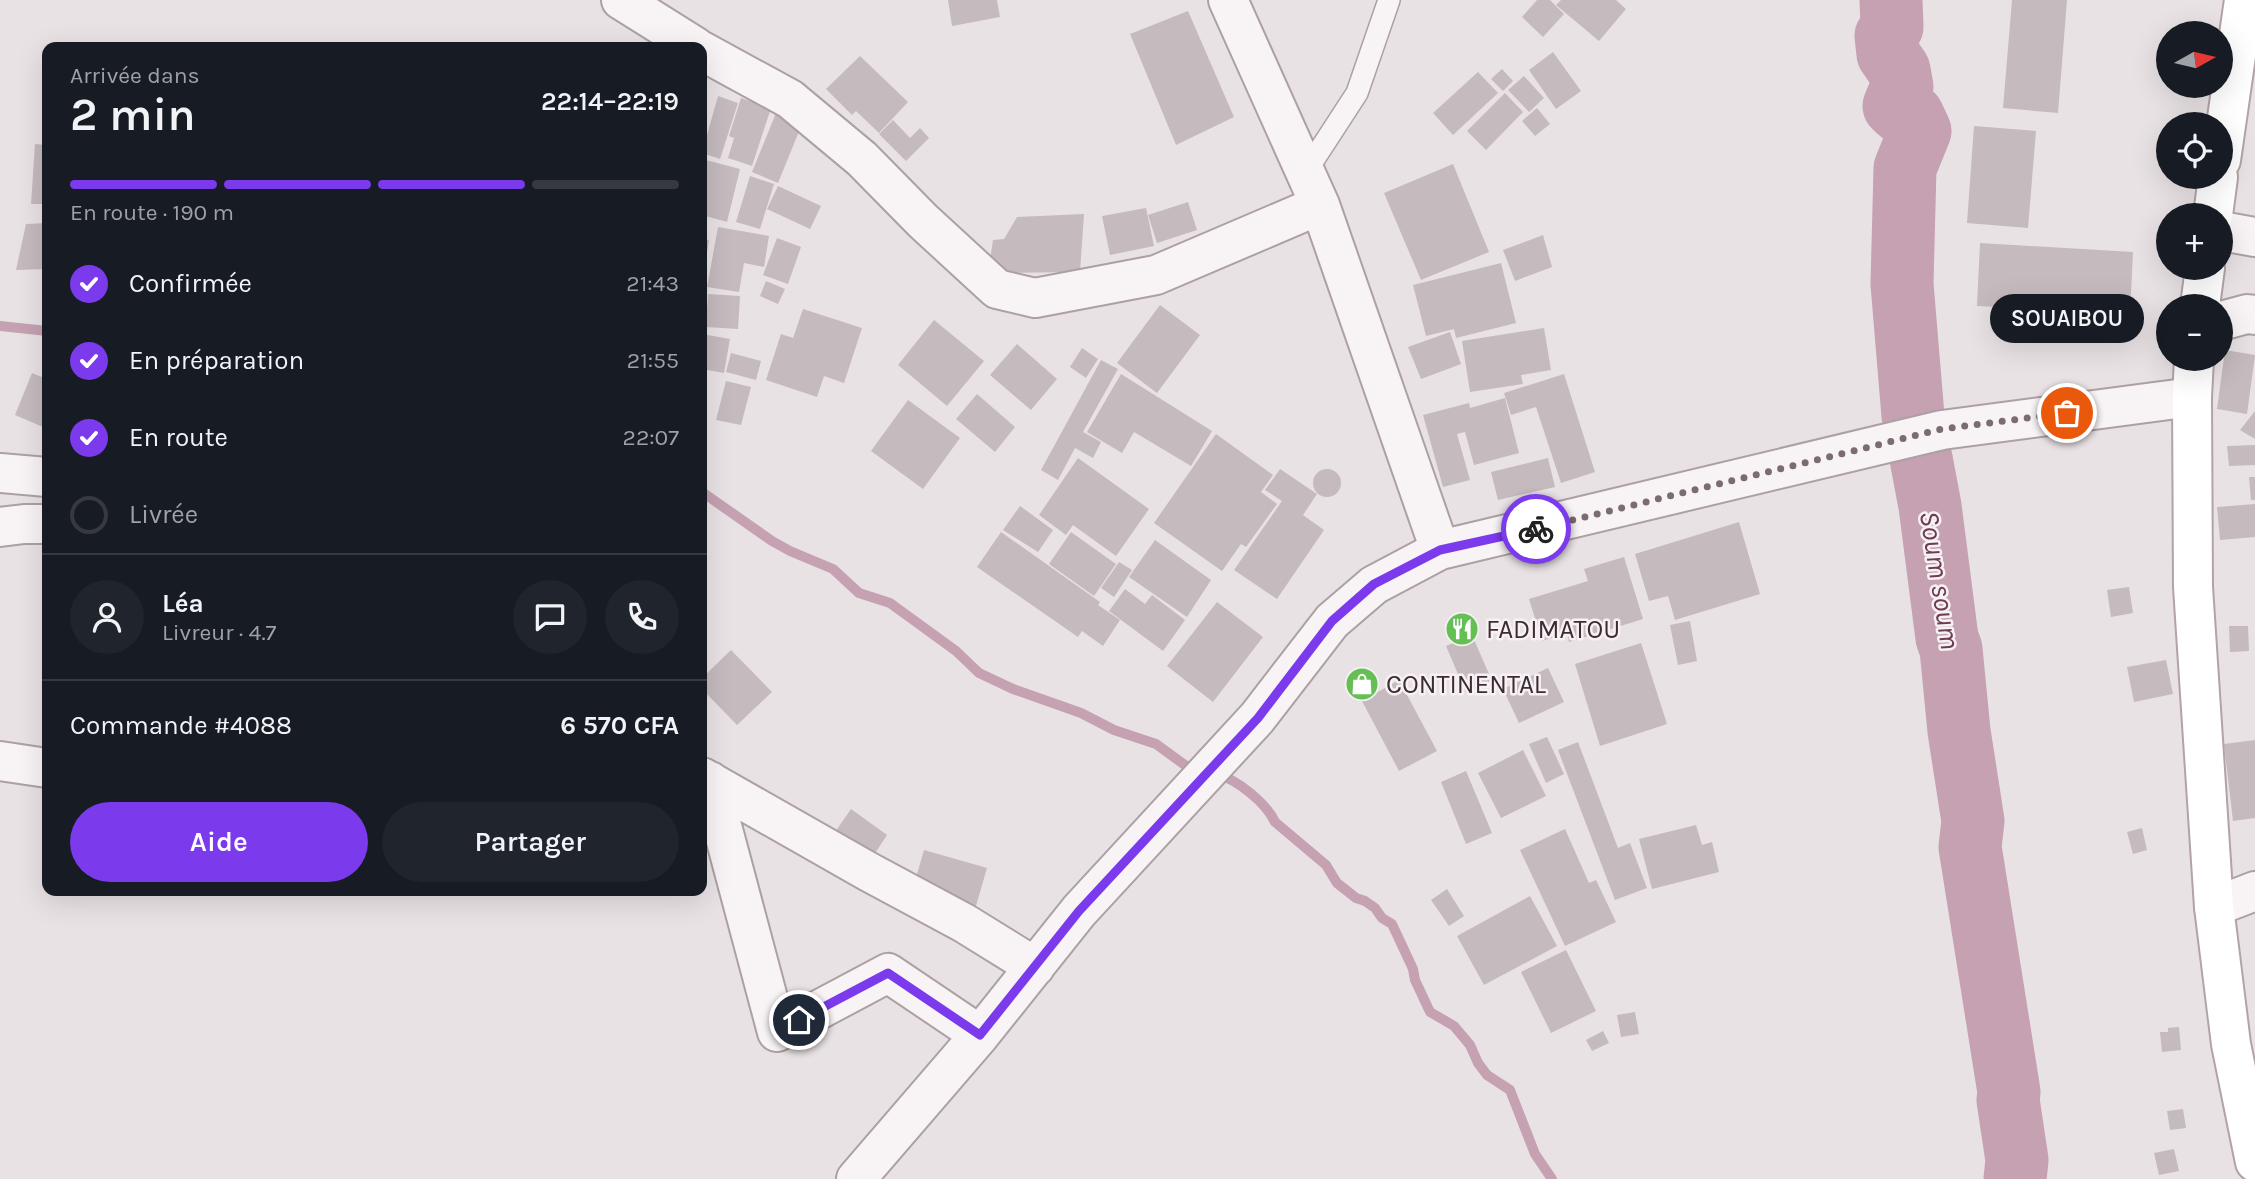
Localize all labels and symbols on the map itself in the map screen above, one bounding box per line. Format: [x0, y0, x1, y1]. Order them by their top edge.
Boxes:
north arrow [2156, 21, 2233, 98]
callout: SOUAIBOU [1990, 294, 2144, 343]
pin [2037, 383, 2097, 443]
courier [1501, 494, 1571, 564]
water label: Soum soum [1913, 508, 1967, 652]
restaurant icon: FADIMATOU [1443, 610, 1481, 648]
place label: FADIMATOU [1486, 614, 1620, 645]
shop icon: CONTINENTAL [1343, 665, 1381, 703]
place label: CONTINENTAL [1386, 669, 1546, 700]
pin [769, 990, 829, 1050]

